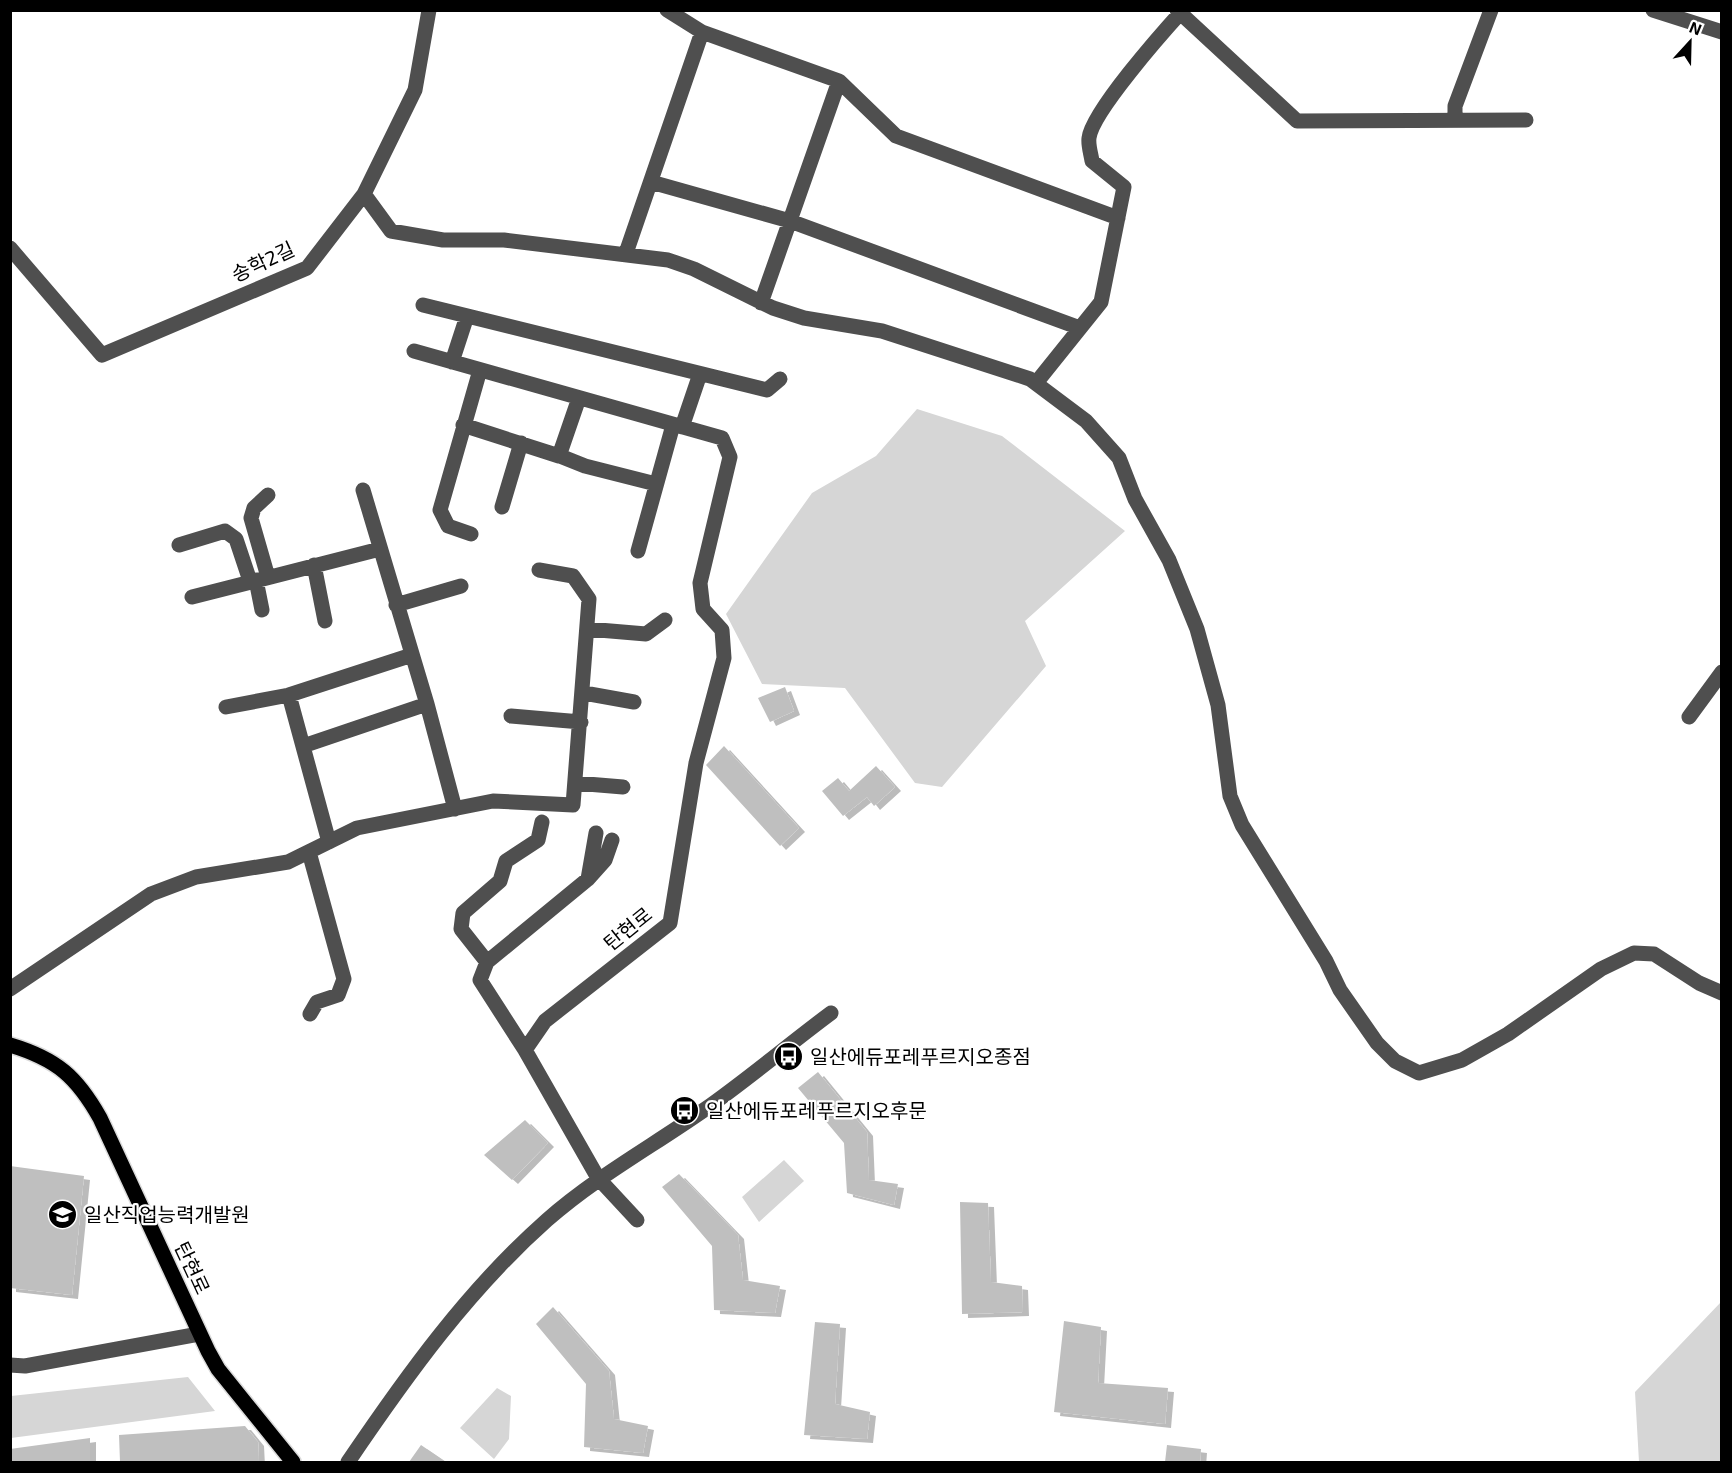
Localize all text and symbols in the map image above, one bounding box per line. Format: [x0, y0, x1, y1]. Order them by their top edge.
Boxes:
north arrow [1660, 12, 1720, 72]
text: N [1687, 17, 1705, 39]
street label: 송학2길 [227, 236, 298, 286]
street label: 탄현로 [598, 902, 656, 955]
bus stop icon: 일산에듀포레푸르지오종점 [773, 1041, 805, 1073]
place label: 일산에듀포레푸르지오종점 [810, 1044, 1031, 1068]
bus stop icon: 일산에듀포레푸르지오후문 [669, 1095, 701, 1127]
place label: 일산에듀포레푸르지오후문 [706, 1098, 927, 1122]
school or university icon: 일산직업능력개발원 [47, 1199, 79, 1231]
place label: 일산직업능력개발원 [84, 1202, 250, 1226]
street label: 탄현로 [170, 1237, 215, 1298]

